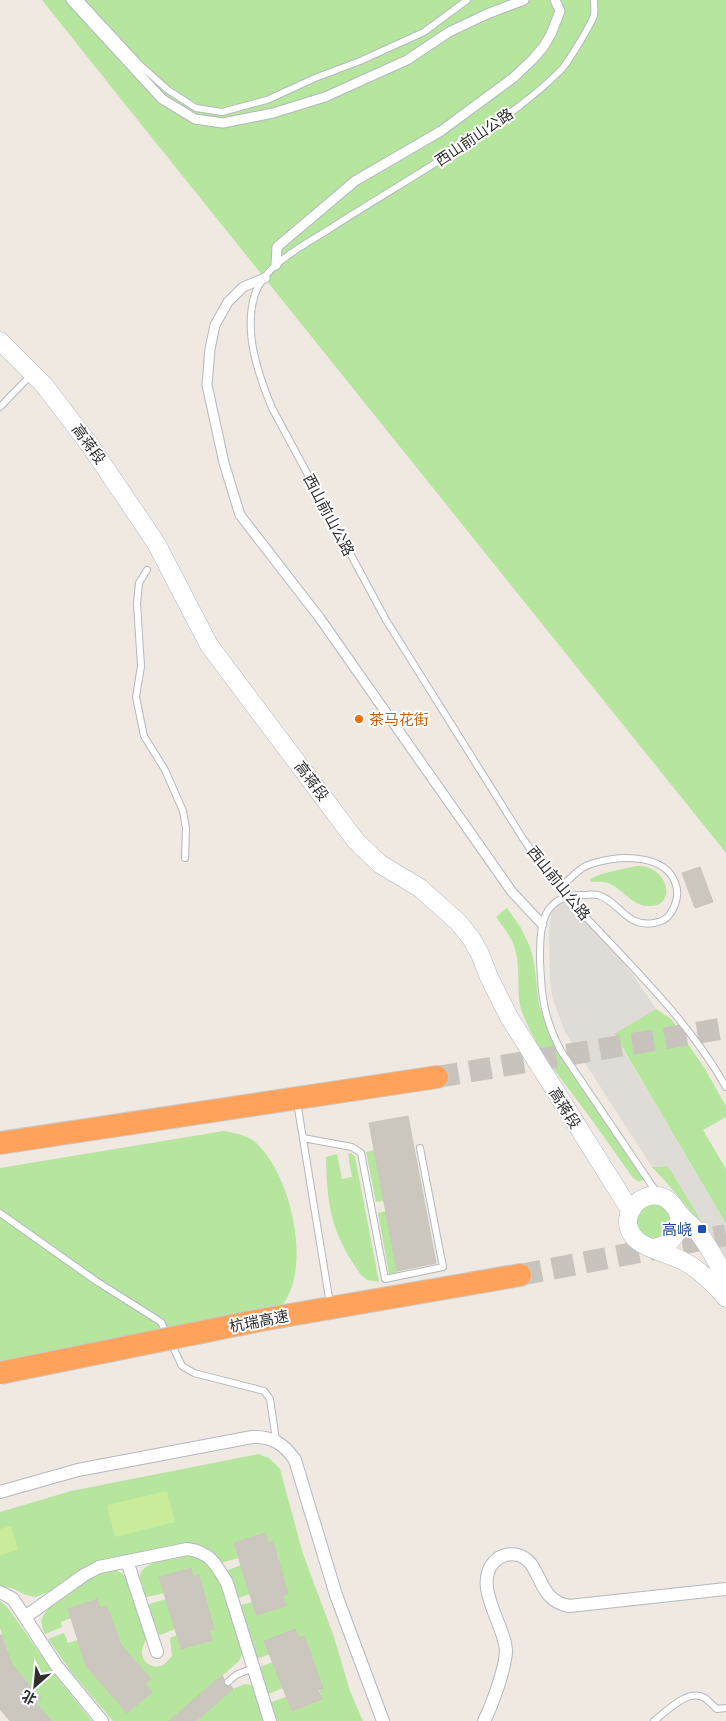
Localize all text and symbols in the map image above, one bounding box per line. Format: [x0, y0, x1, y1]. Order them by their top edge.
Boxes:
street label: 西山前山公路 [432, 105, 516, 169]
street label: 高蒋段 [69, 421, 109, 467]
street label: 西山前山公路 [300, 471, 358, 559]
place label: 茶马花街 [369, 711, 429, 728]
marker: 茶马花街 [353, 713, 365, 725]
street label: 高蒋段 [292, 758, 332, 804]
street label: 西山前山公路 [524, 843, 594, 923]
street label: 高蒋段 [546, 1084, 584, 1132]
place label: 高峣 [662, 1221, 692, 1238]
marker: 高峣 [696, 1223, 708, 1235]
street label: 杭瑞高速 [228, 1307, 290, 1335]
north arrow [10, 1661, 60, 1711]
text: 北 [19, 1687, 39, 1708]

